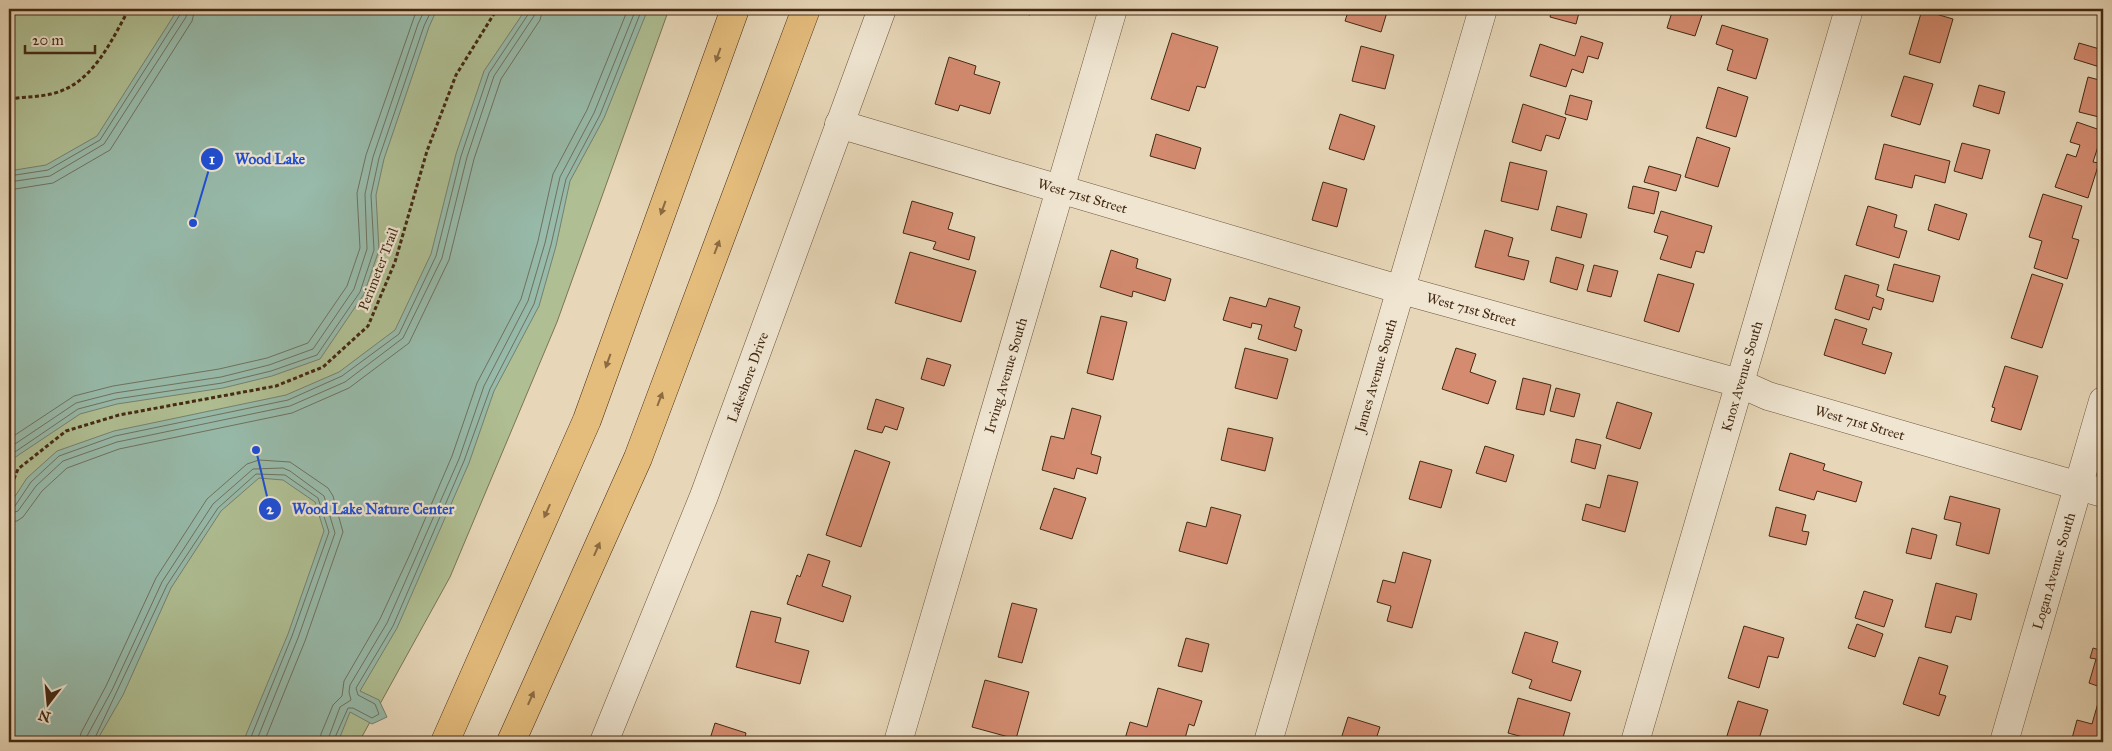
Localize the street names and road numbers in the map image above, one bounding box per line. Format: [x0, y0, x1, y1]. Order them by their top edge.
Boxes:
street label: West 71st Street [1036, 175, 1129, 218]
street label: Perimeter Trail [355, 225, 402, 313]
street label: West 71st Street [1424, 289, 1518, 330]
street label: Irving Avenue South [981, 316, 1031, 435]
street label: James Avenue South [1351, 317, 1401, 437]
street label: Knox Avenue South [1718, 319, 1767, 434]
street label: Lakeshore Drive [724, 330, 772, 425]
street label: West 71st Street [1813, 402, 1907, 444]
street label: Logan Avenue South [2029, 510, 2079, 632]

